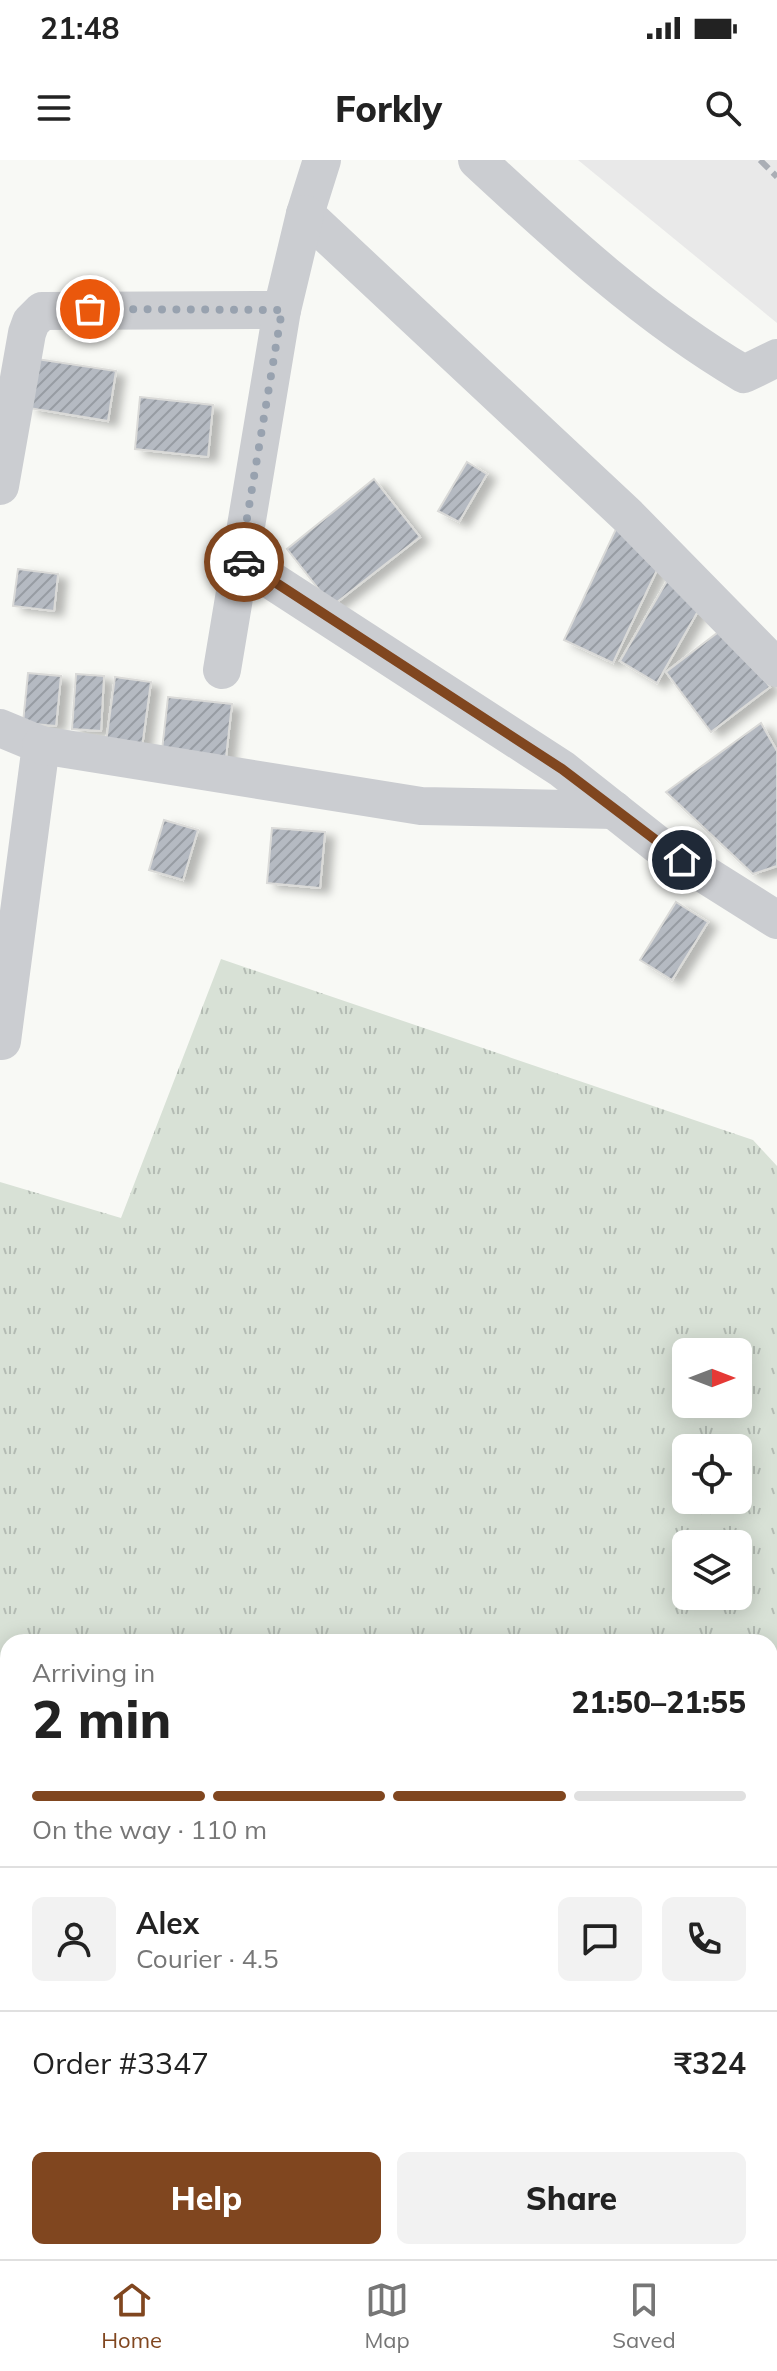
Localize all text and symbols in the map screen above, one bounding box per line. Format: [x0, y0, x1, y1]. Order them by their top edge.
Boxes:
text: 21:48 [40, 9, 119, 47]
icon: menu [32, 86, 76, 130]
text: Forkly [335, 86, 442, 131]
icon: search [701, 86, 745, 130]
pin [56, 275, 124, 343]
icon: bag [68, 287, 112, 331]
courier [204, 522, 284, 602]
icon: car [222, 540, 266, 584]
pin [648, 826, 716, 894]
icon: home [660, 838, 704, 882]
north arrow [672, 1338, 752, 1418]
map controls [672, 1338, 752, 1610]
button: locate [672, 1434, 752, 1514]
button: layers [672, 1530, 752, 1610]
text: Arriving in [32, 1656, 155, 1689]
text: 21:50–21:55 [571, 1683, 746, 1721]
text: 2 min [32, 1686, 171, 1751]
text: On the way · 110 m [32, 1813, 267, 1846]
button: person [32, 1897, 116, 1981]
button: chat [558, 1897, 642, 1981]
button: phone [662, 1897, 746, 1981]
text: Alex [136, 1904, 199, 1942]
text: Courier · 4.5 [136, 1942, 279, 1975]
text: Order #3347 [32, 2044, 209, 2082]
text: ₹324 [674, 2044, 746, 2082]
button: Help [32, 2152, 381, 2244]
button: Share [397, 2152, 746, 2244]
tab: Home [101, 2278, 162, 2354]
tab: Map [364, 2278, 410, 2354]
tab: Saved [612, 2278, 676, 2354]

